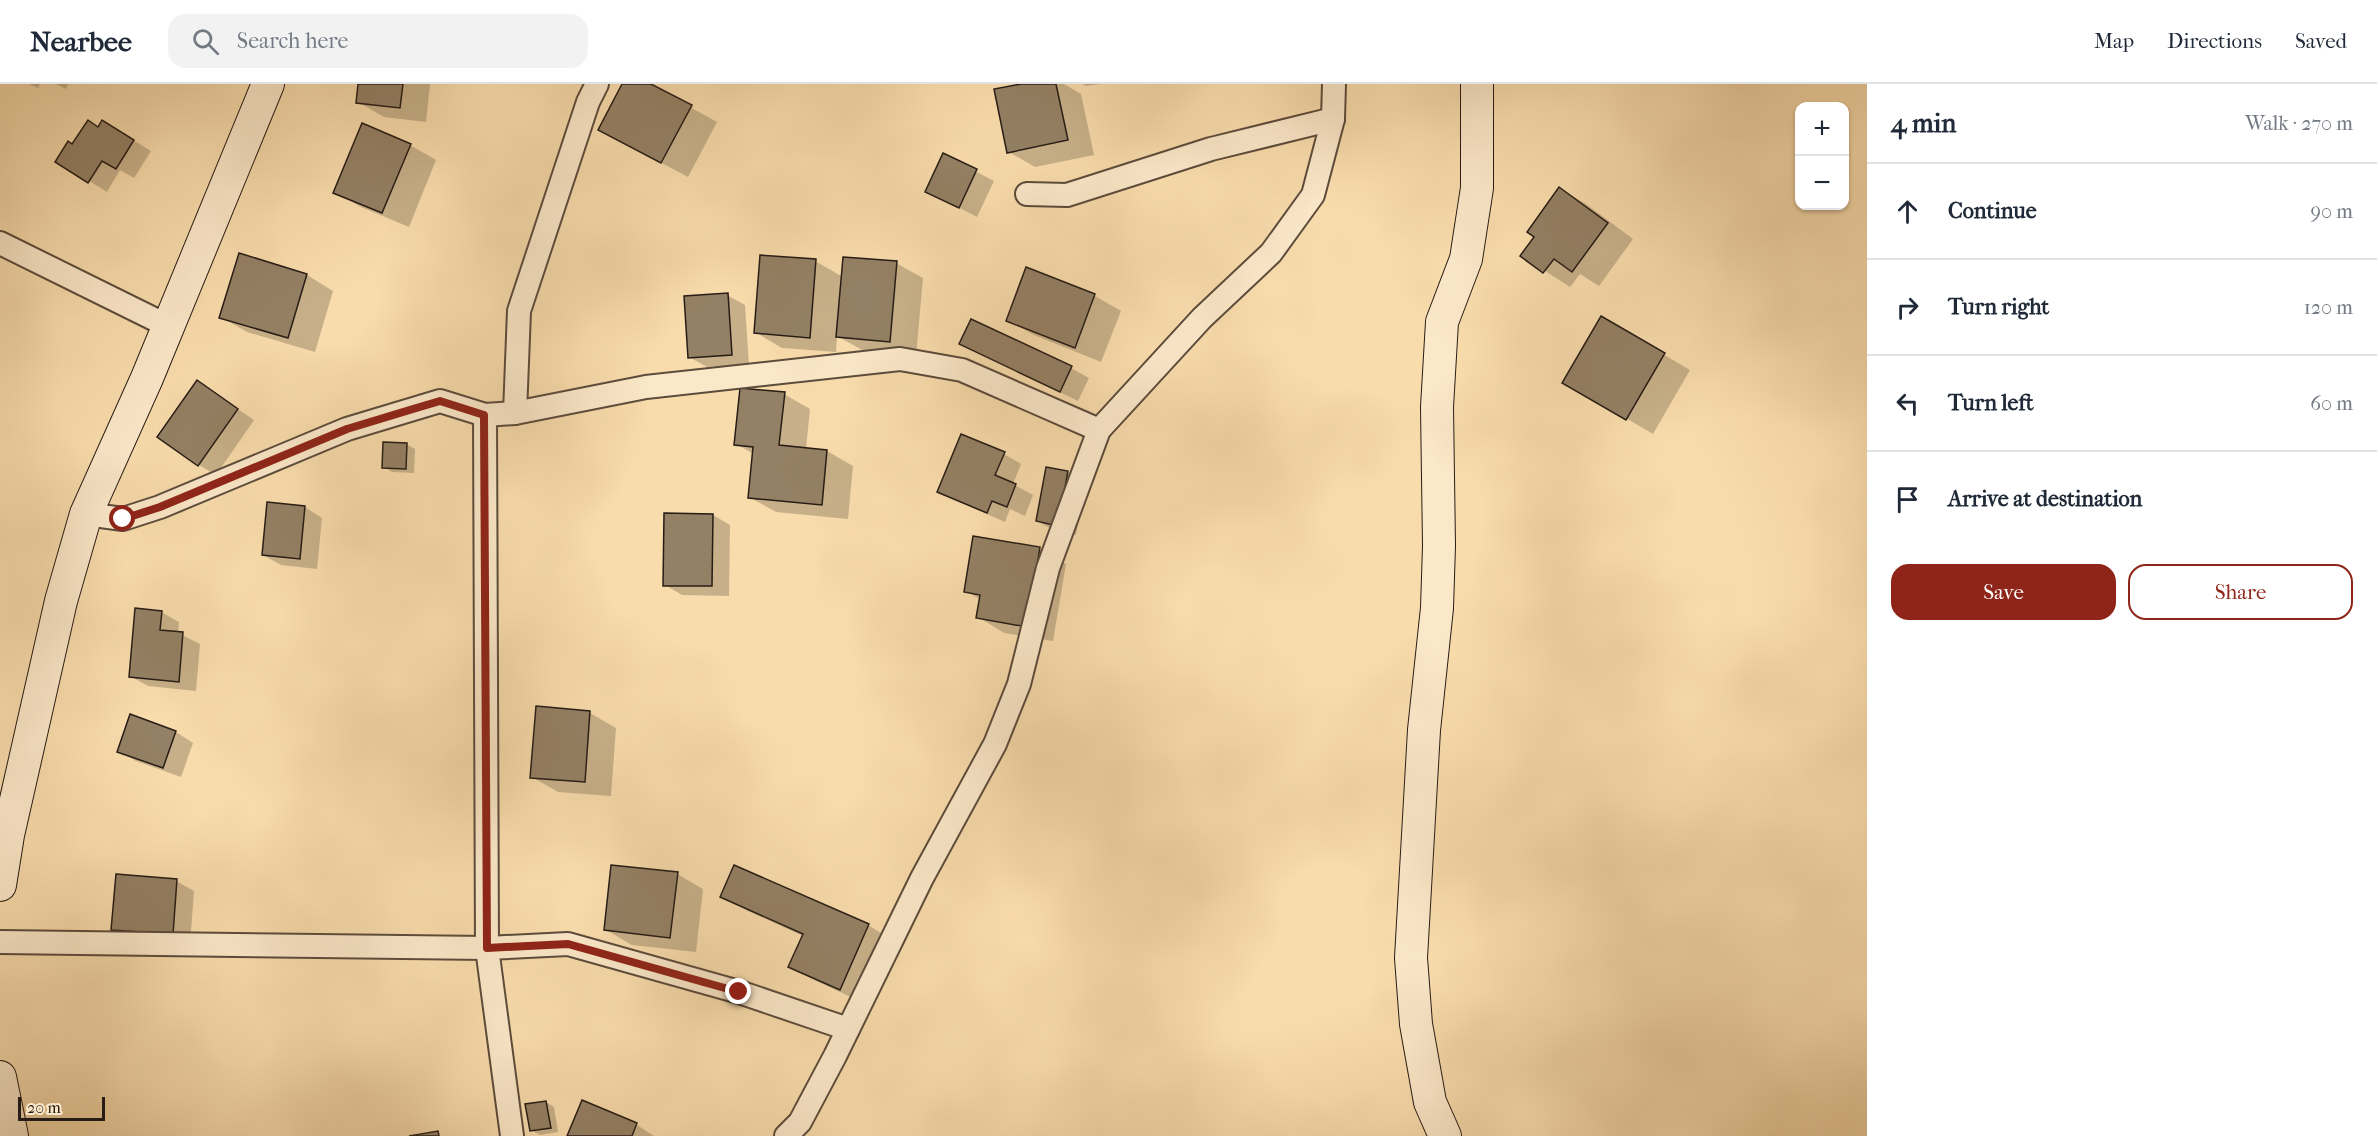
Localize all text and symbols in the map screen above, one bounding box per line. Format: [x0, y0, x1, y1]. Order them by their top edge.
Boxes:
search box [168, 14, 588, 68]
text: Nearbee [30, 25, 132, 58]
icon: search [189, 25, 222, 58]
text: Search here [237, 28, 348, 54]
text: Map [2094, 29, 2134, 53]
text: Directions [2167, 29, 2262, 53]
text: Saved [2295, 29, 2347, 53]
map controls [1795, 102, 1849, 210]
button: + [1795, 102, 1849, 156]
text: 4 min [1891, 108, 1956, 139]
text: Walk · 270 m [2245, 112, 2353, 135]
button: − [1795, 156, 1849, 210]
icon: ahead [1891, 195, 1924, 228]
text: Continue [1948, 198, 2037, 224]
text: 90 m [2311, 200, 2353, 223]
icon: right [1891, 291, 1924, 324]
text: Turn right [1948, 294, 2049, 320]
text: 120 m [2304, 296, 2353, 319]
icon: left [1891, 387, 1924, 420]
text: Turn left [1948, 390, 2034, 416]
text: 60 m [2310, 392, 2353, 415]
icon: arrive [1891, 483, 1924, 516]
text: Arrive at destination [1948, 486, 2142, 512]
route start [109, 505, 135, 531]
button: Save [1891, 564, 2116, 620]
button: Share [2128, 564, 2353, 620]
route end [725, 978, 751, 1004]
scale bar [18, 1094, 105, 1122]
text: 20 m [27, 1098, 61, 1117]

